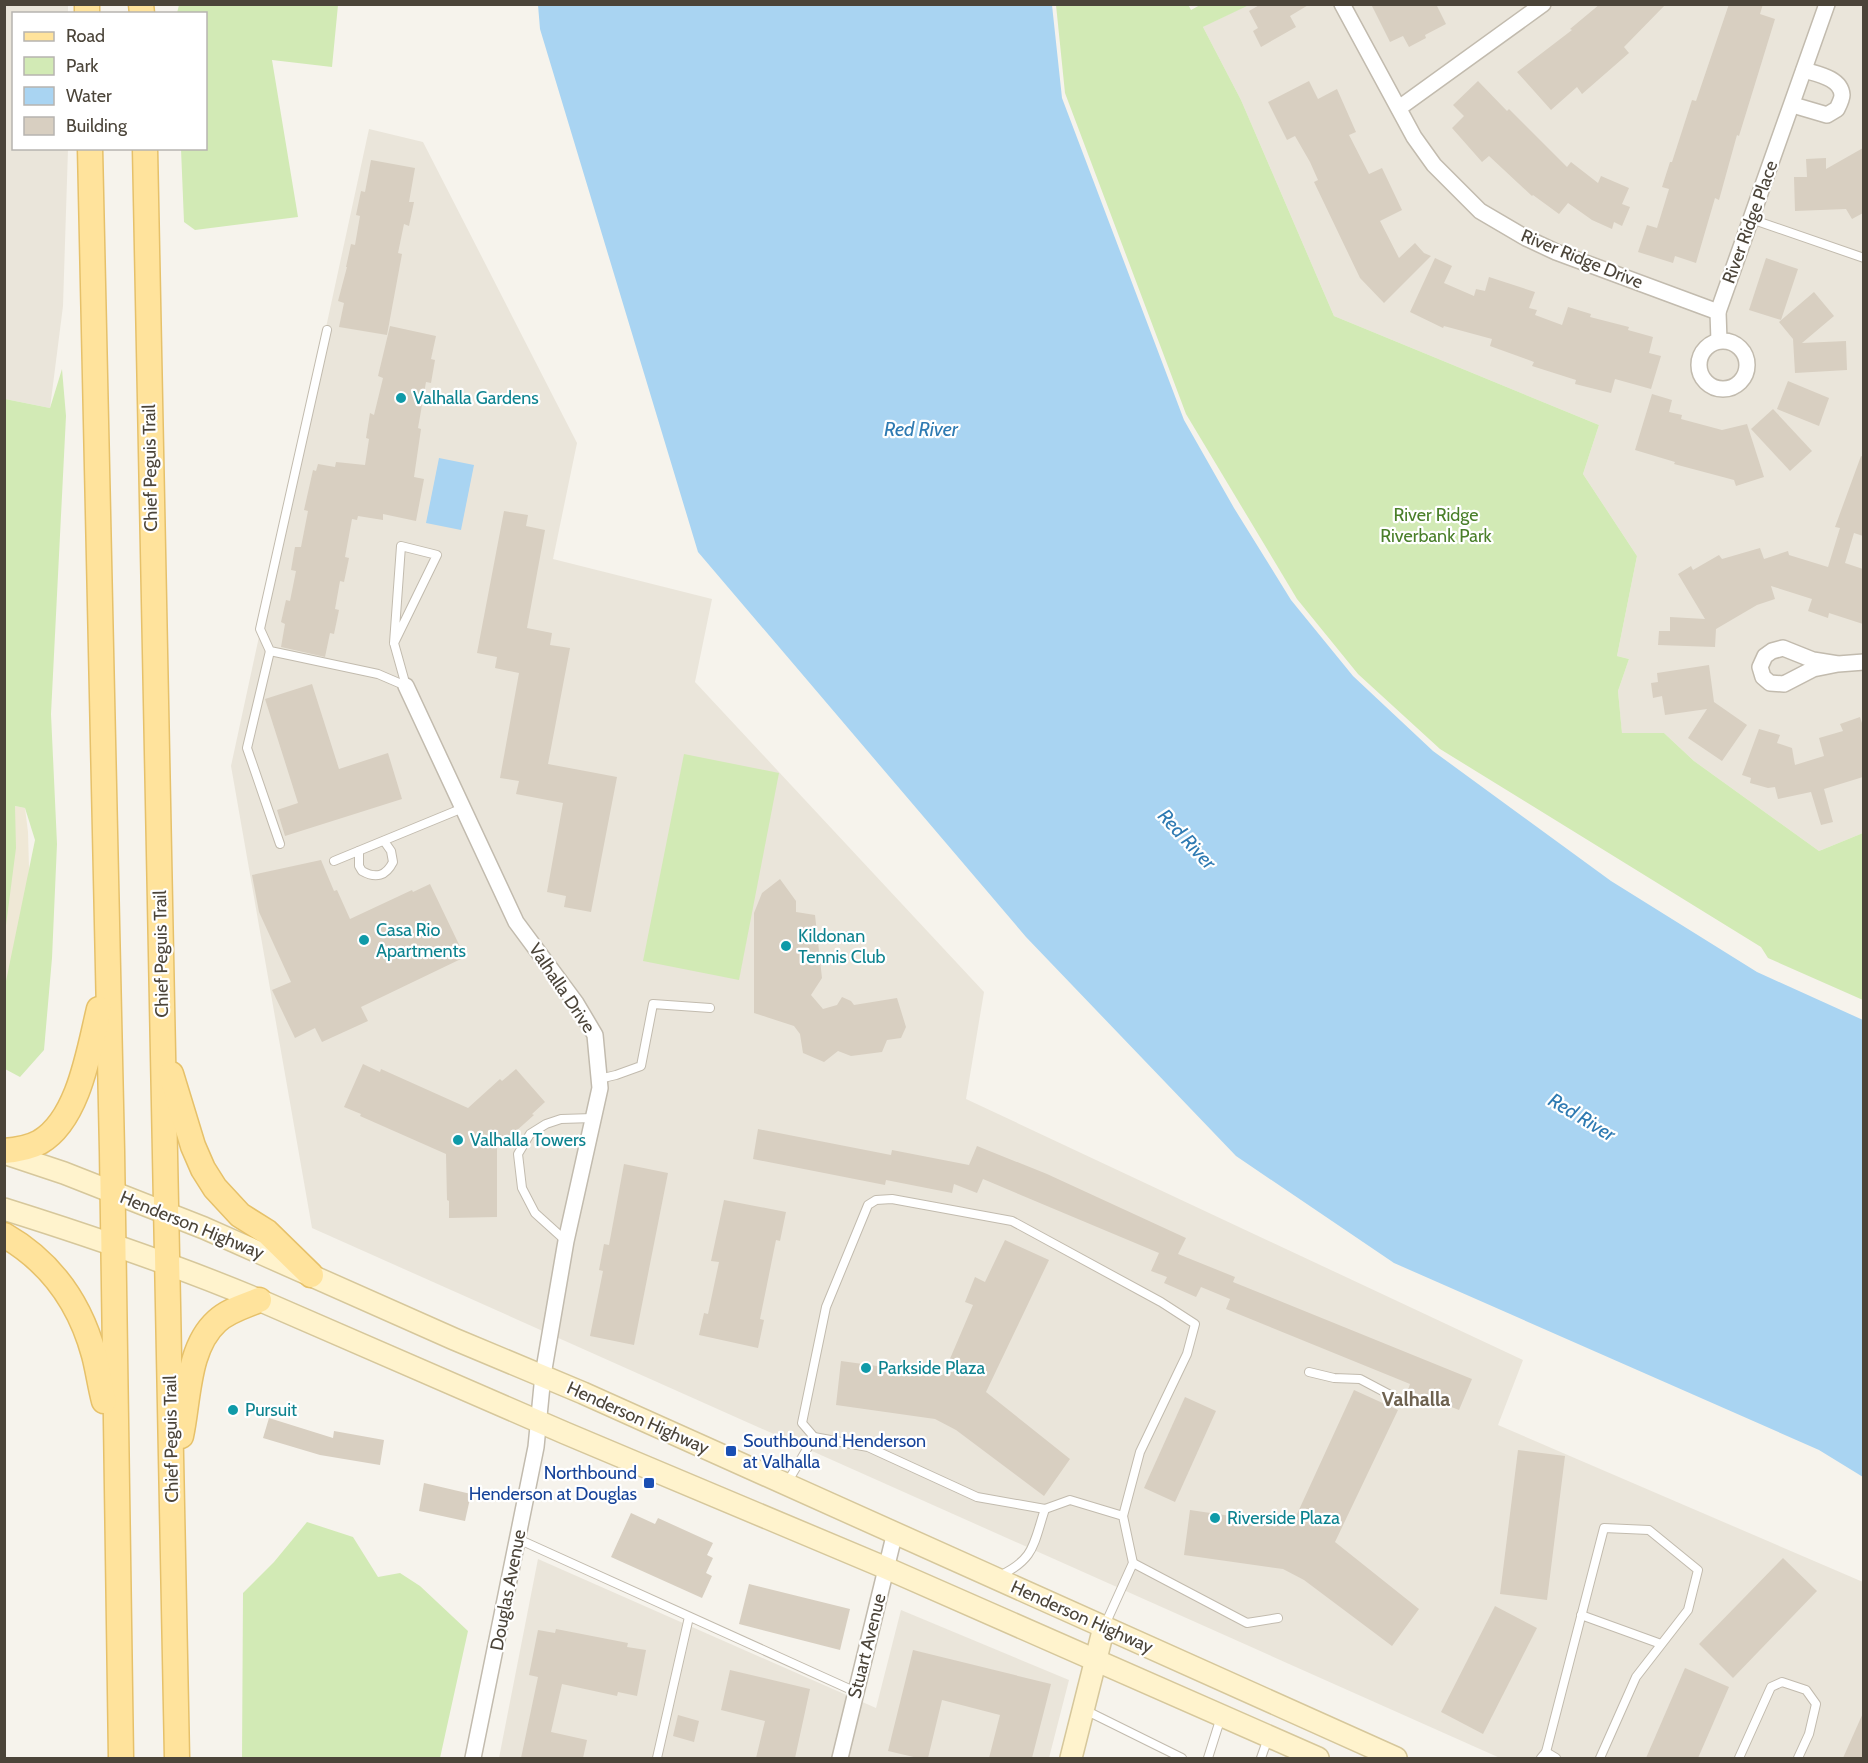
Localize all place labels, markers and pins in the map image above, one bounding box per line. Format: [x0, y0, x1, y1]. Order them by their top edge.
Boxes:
place label: Valhalla Gardens [413, 387, 539, 409]
marker: Valhalla Gardens [394, 391, 408, 405]
place label: Casa Rio Apartments [376, 919, 466, 962]
place label: Kildonan Tennis Club [798, 925, 886, 968]
marker: Casa Rio Apartments [357, 933, 371, 947]
marker: Kildonan Tennis Club [779, 939, 793, 953]
place label: Valhalla Towers [470, 1129, 586, 1151]
marker: Valhalla Towers [451, 1133, 465, 1147]
place label: Parkside Plaza [878, 1357, 986, 1379]
marker: Parkside Plaza [859, 1361, 873, 1375]
place label: Pursuit [245, 1399, 297, 1421]
marker: Pursuit [226, 1403, 240, 1417]
place label: Southbound Henderson at Valhalla [743, 1430, 926, 1473]
marker: Southbound Henderson at Valhalla [724, 1444, 738, 1458]
place label: Northbound Henderson at Douglas [469, 1462, 637, 1505]
marker: Northbound Henderson at Douglas [642, 1476, 656, 1490]
place label: Riverside Plaza [1227, 1507, 1340, 1529]
marker: Riverside Plaza [1208, 1511, 1222, 1525]

